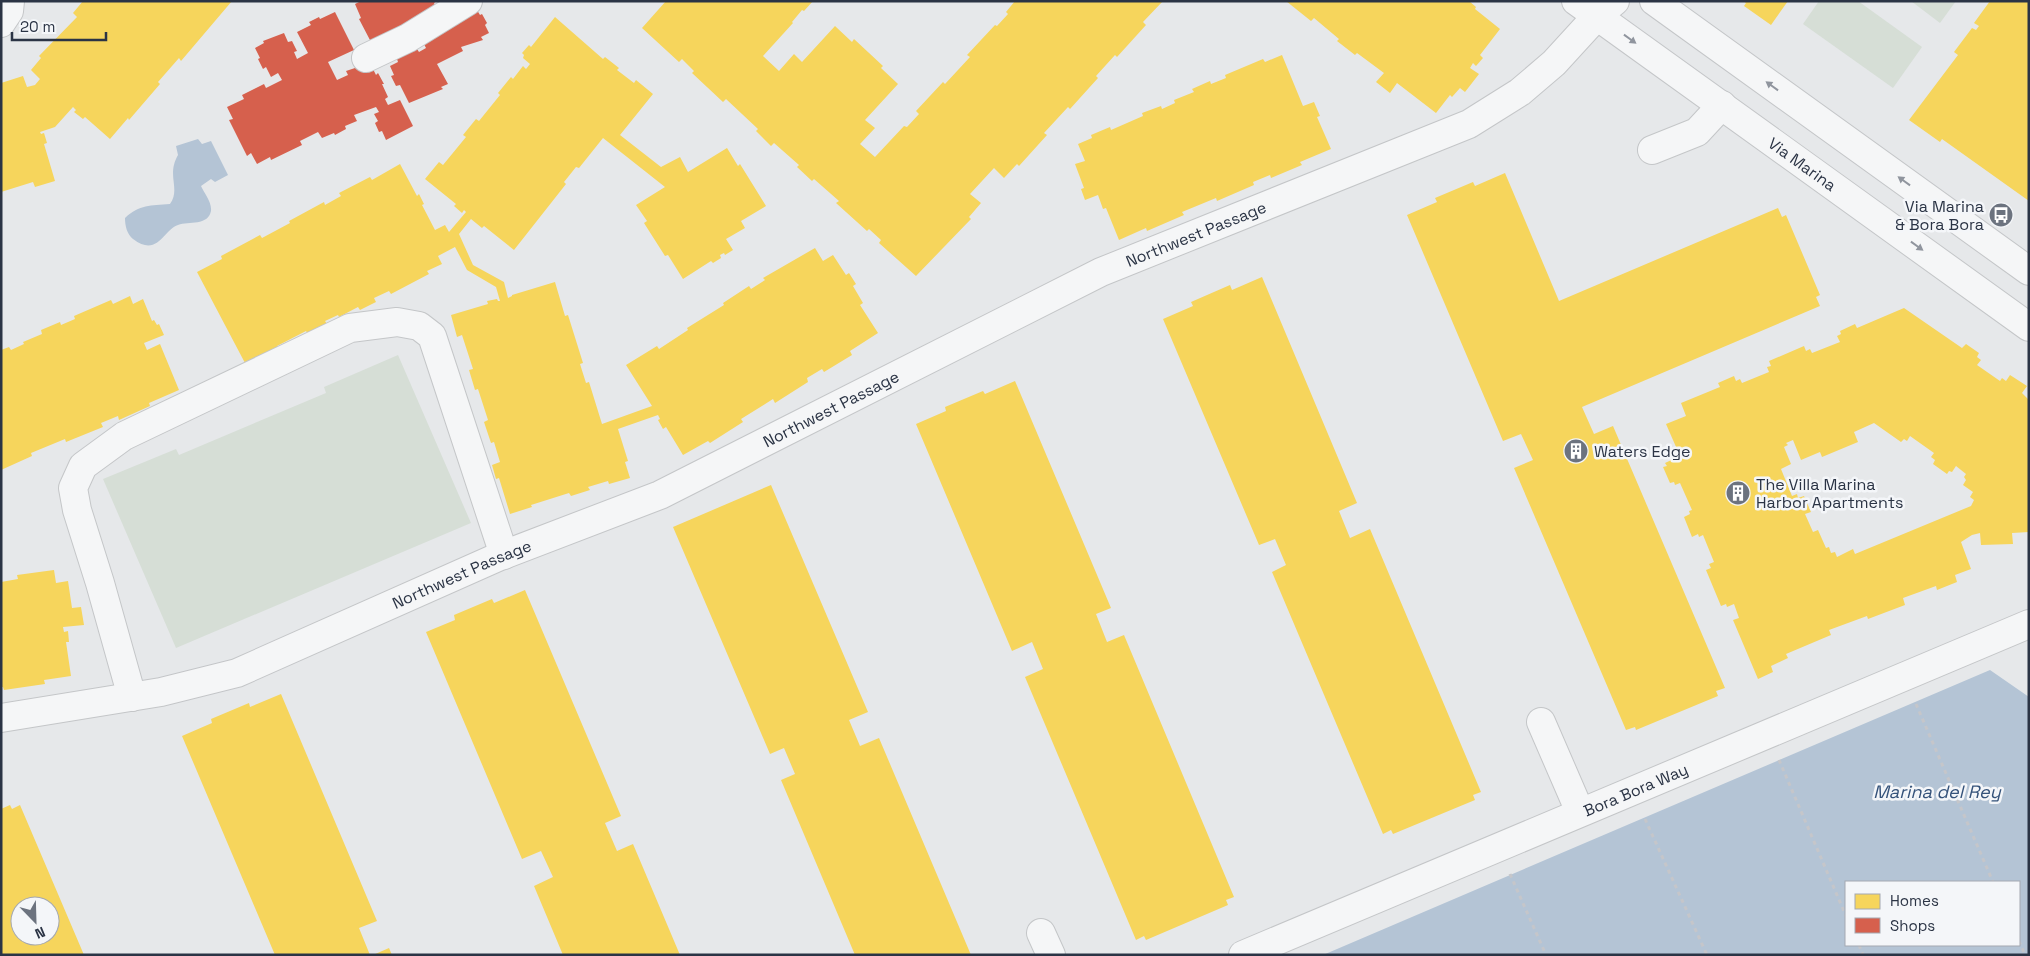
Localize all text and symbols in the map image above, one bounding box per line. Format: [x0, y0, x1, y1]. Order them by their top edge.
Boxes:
scale bar [12, 10, 106, 42]
text: 20 m [20, 17, 55, 36]
one-way arrow [1623, 34, 1637, 44]
one-way arrow [1765, 81, 1779, 91]
street label: Via Marina [1764, 132, 1841, 196]
one-way arrow [1897, 176, 1911, 186]
street label: Northwest Passage [1123, 196, 1269, 271]
place label: Via Marina & Bora Bora [1895, 196, 1984, 235]
bus stop icon: Via Marina & Bora Bora [1988, 202, 2014, 228]
one-way arrow [1910, 241, 1924, 251]
street label: Northwest Passage [759, 365, 902, 452]
building icon: Waters Edge [1563, 438, 1589, 464]
place label: Waters Edge [1594, 441, 1691, 462]
place label: The Villa Marina Harbor Apartments [1756, 474, 1903, 513]
building icon: The Villa Marina Harbor Apartments [1725, 480, 1751, 506]
street label: Northwest Passage [389, 535, 534, 613]
street label: Bora Bora Way [1580, 758, 1691, 821]
water label: Marina del Rey [1873, 780, 2002, 803]
legend [1845, 881, 2020, 946]
text: Homes [1890, 891, 1939, 910]
north arrow [10, 896, 60, 946]
text: Shops [1890, 916, 1935, 935]
text: N [32, 923, 48, 943]

